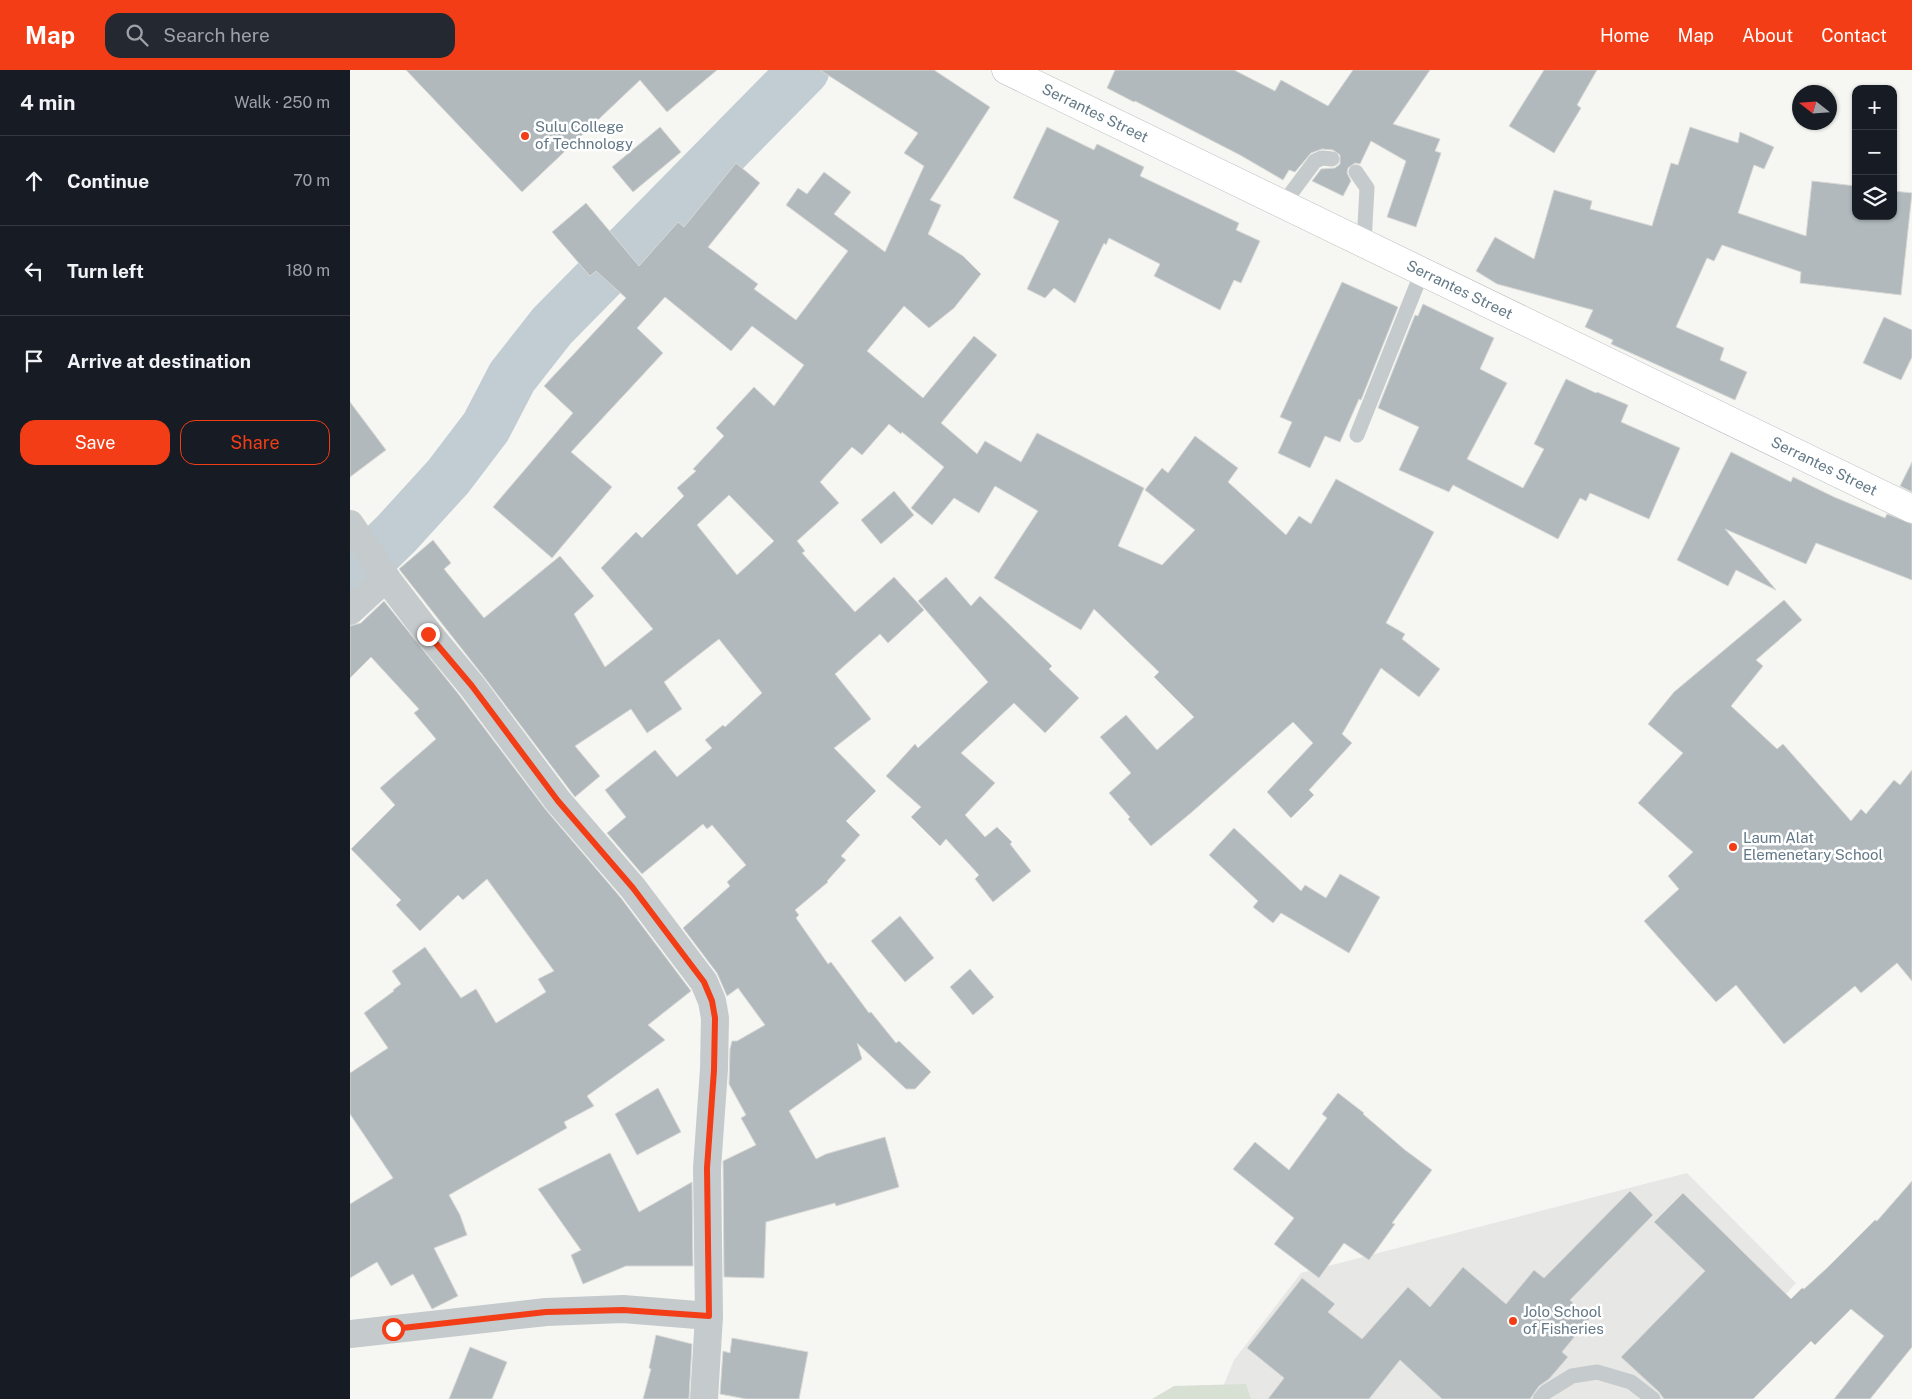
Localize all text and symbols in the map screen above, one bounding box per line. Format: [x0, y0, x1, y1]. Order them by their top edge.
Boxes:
search box [105, 13, 455, 58]
text: Map [25, 21, 75, 49]
icon: search [123, 21, 151, 49]
text: Search here [163, 24, 270, 46]
text: Home [1600, 25, 1650, 46]
text: Map [1678, 25, 1714, 46]
text: About [1742, 25, 1793, 46]
text: Contact [1821, 25, 1887, 46]
street label: Serrantes Street [1039, 80, 1151, 146]
north arrow [1792, 85, 1837, 130]
map controls [1852, 85, 1897, 220]
button: + [1852, 85, 1897, 130]
text: 4 min [20, 90, 75, 115]
text: Walk · 250 m [234, 93, 330, 112]
place label: Sulu College of Technology [535, 118, 633, 152]
marker: Sulu College of Technology [519, 130, 531, 142]
button: − [1852, 130, 1897, 175]
icon: ahead [20, 167, 48, 195]
text: Continue [67, 170, 149, 192]
text: 70 m [293, 171, 330, 190]
button: layers [1852, 175, 1897, 220]
street label: Serrantes Street [1404, 256, 1516, 322]
icon: left [20, 257, 48, 285]
text: Turn left [67, 260, 144, 282]
text: 180 m [286, 261, 330, 280]
icon: arrive [20, 347, 48, 375]
text: Arrive at destination [67, 350, 251, 372]
button: Save [20, 420, 170, 465]
button: Share [180, 420, 330, 465]
street label: Serrantes Street [1768, 433, 1880, 499]
route end [417, 623, 440, 646]
place label: Laum Alat Elemenetary School [1743, 829, 1883, 863]
marker: Laum Alat Elemenetary School [1727, 841, 1739, 853]
place label: Jolo School of Fisheries [1523, 1303, 1604, 1337]
marker: Jolo School of Fisheries [1507, 1315, 1519, 1327]
route start [382, 1318, 405, 1341]

